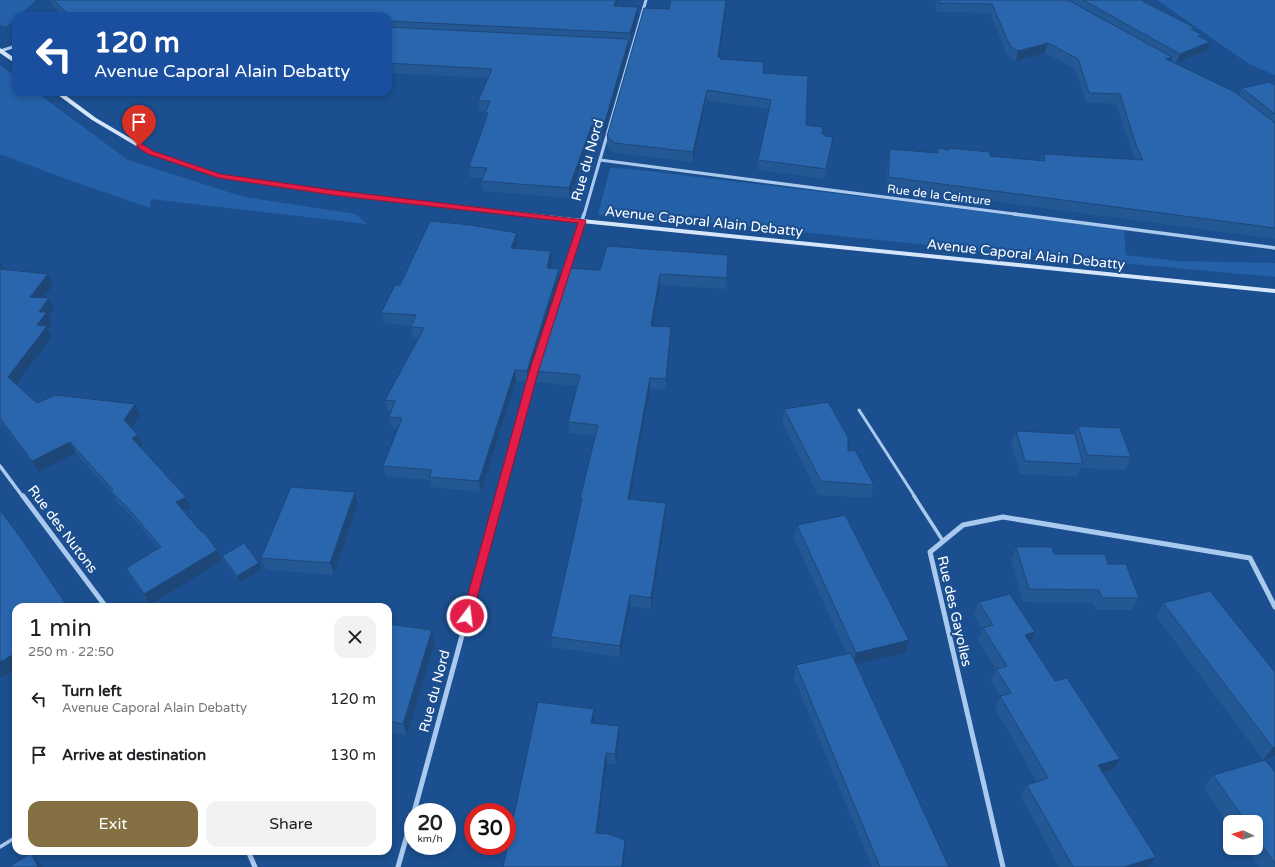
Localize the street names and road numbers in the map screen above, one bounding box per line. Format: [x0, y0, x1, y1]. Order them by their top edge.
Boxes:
street label: Rue du Nord [568, 117, 607, 203]
street label: Rue de la Ceinture [886, 182, 992, 208]
street label: Avenue Caporal Alain Debatty [604, 203, 804, 240]
street label: Avenue Caporal Alain Debatty [926, 236, 1126, 273]
street label: Rue des Nutons [24, 482, 101, 577]
street label: Rue des Gayolles [934, 554, 976, 668]
street label: Rue du Nord [415, 648, 454, 734]

